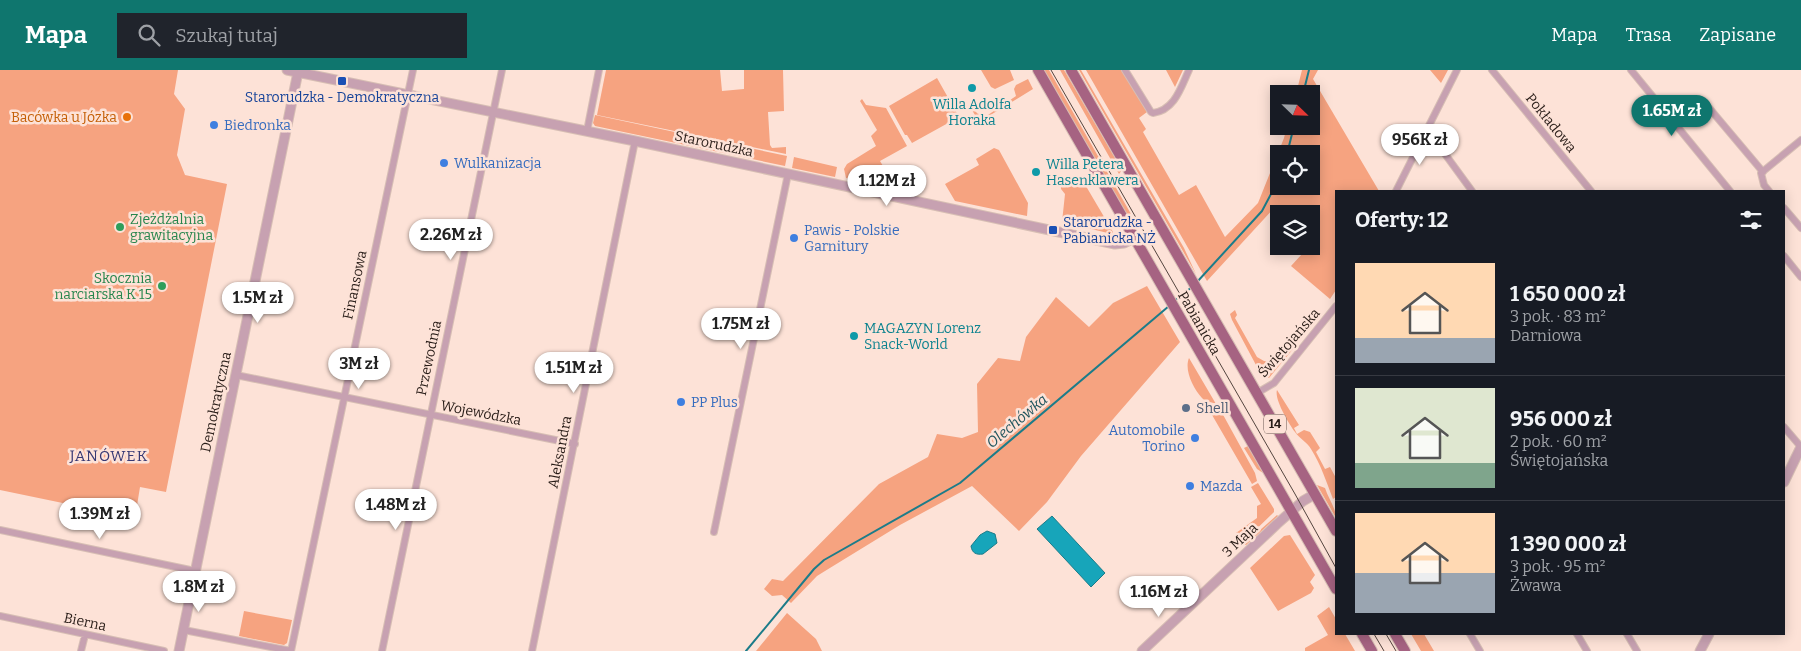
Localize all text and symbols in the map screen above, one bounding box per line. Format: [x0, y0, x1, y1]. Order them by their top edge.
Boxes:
search box [117, 13, 467, 58]
text: Mapa [25, 21, 87, 49]
icon: search [135, 21, 163, 49]
text: Szukaj tutaj [175, 24, 278, 47]
text: Mapa [1551, 24, 1597, 46]
text: Trasa [1625, 24, 1671, 46]
text: Zapisane [1699, 24, 1776, 46]
marker: Starorudzka - Demokratyczna [336, 75, 348, 87]
marker: Willa Adolfa Horaka [966, 82, 978, 94]
north arrow [1270, 85, 1320, 135]
map controls [1270, 85, 1320, 255]
place label: Starorudzka - Demokratyczna [245, 89, 439, 106]
street label: Pokładowa [1522, 90, 1580, 156]
pin: 1.65M zł [1620, 94, 1724, 137]
place label: Willa Adolfa Horaka [933, 96, 1012, 129]
text: 1.65M zł [1642, 101, 1702, 120]
place label: Bacówka u Józka [11, 109, 117, 126]
marker: Bacówka u Józka [121, 111, 133, 123]
place label: Biedronka [224, 117, 291, 134]
marker: Biedronka [208, 119, 220, 131]
pin: 956K zł [1374, 124, 1466, 166]
street label: Starorudzka [673, 127, 755, 161]
text: 956K zł [1392, 130, 1448, 149]
button: locate [1270, 145, 1320, 195]
place label: Wulkanizacja [454, 155, 542, 172]
place label: Willa Petera Hasenklawera [1046, 156, 1139, 189]
marker: Wulkanizacja [438, 157, 450, 169]
pin: 1.12M zł [835, 164, 939, 207]
marker: Willa Petera Hasenklawera [1030, 166, 1042, 178]
text: 1.12M zł [858, 171, 916, 190]
button: layers [1270, 205, 1320, 255]
icon: filters [1737, 206, 1765, 234]
text: Oferty: 12 [1355, 207, 1448, 233]
place label: Zjeżdżalnia grawitacyjna [130, 211, 213, 244]
place label: Starorudzka - Pabianicka NŻ [1063, 214, 1156, 247]
pin: 2.26M zł [399, 218, 503, 261]
marker: Zjeżdżalnia grawitacyjna [114, 221, 126, 233]
place label: Pawis - Polskie Garnitury [804, 222, 900, 255]
marker: Starorudzka - Pabianicka NŻ [1047, 224, 1059, 236]
text: 2.26M zł [420, 225, 482, 244]
marker: Pawis - Polskie Garnitury [788, 232, 800, 244]
street label: Finansowa [339, 249, 371, 321]
place label: Skocznia narciarska K 15 [54, 270, 152, 303]
marker: Skocznia narciarska K 15 [156, 280, 168, 292]
text: 1 650 000 zł [1510, 281, 1626, 307]
pin: 1.5M zł [212, 282, 304, 324]
icon: home [1395, 283, 1455, 343]
text: 1.5M zł [233, 288, 283, 307]
street label: Pabianicka [1174, 288, 1224, 358]
street label: Świętojańska [1254, 304, 1324, 381]
text: 3 pok. · 83 m² [1510, 307, 1606, 326]
pin: 1.75M zł [689, 308, 793, 350]
text: 1.75M zł [712, 314, 770, 333]
street label: Przewodnia [413, 319, 445, 397]
place label: MAGAZYN Lorenz Snack-World [864, 320, 981, 353]
text: Darniowa [1510, 326, 1582, 345]
marker: MAGAZYN Lorenz Snack-World [848, 330, 860, 342]
pin: 3M zł [324, 348, 394, 390]
street label: Demokratyczna [197, 350, 235, 454]
pin: 1.51M zł [522, 352, 626, 394]
text: 3M zł [339, 354, 379, 373]
text: 1.51M zł [545, 358, 603, 377]
water label: Olechówka [983, 390, 1051, 452]
place label: PP Plus [691, 394, 738, 411]
marker: PP Plus [675, 396, 687, 408]
street label: Wojewódzka [439, 397, 523, 429]
place label: Shell [1196, 400, 1229, 417]
marker: Shell [1180, 402, 1192, 414]
text: 956 000 zł [1510, 406, 1612, 432]
icon: home [1395, 408, 1455, 468]
street label: Aleksandra [545, 414, 575, 490]
road number: 14 [1264, 414, 1286, 434]
place label: Automobile Torino [1109, 422, 1185, 455]
marker: Automobile Torino [1189, 432, 1201, 444]
text: 2 pok. · 60 m² [1510, 432, 1607, 451]
district label: JANÓWEK [69, 447, 148, 465]
text: Świętojańska [1510, 451, 1608, 470]
place label: Mazda [1200, 478, 1243, 495]
marker: Mazda [1184, 480, 1196, 492]
pin: 1.48M zł [344, 488, 448, 531]
text: 1.48M zł [366, 495, 426, 514]
pin: 1.39M zł [48, 498, 152, 540]
text: 1.39M zł [70, 504, 130, 523]
street label: 3 Maja [1219, 519, 1261, 561]
text: 1 390 000 zł [1510, 531, 1627, 557]
icon: home [1395, 533, 1455, 593]
text: 3 pok. · 95 m² [1510, 557, 1605, 576]
pin: 1.8M zł [153, 570, 245, 613]
pin: 1.16M zł [1107, 576, 1211, 618]
text: Żwawa [1510, 576, 1562, 595]
text: 1.8M zł [174, 577, 224, 596]
text: 1.16M zł [1130, 582, 1188, 601]
street label: Bierna [62, 609, 108, 635]

